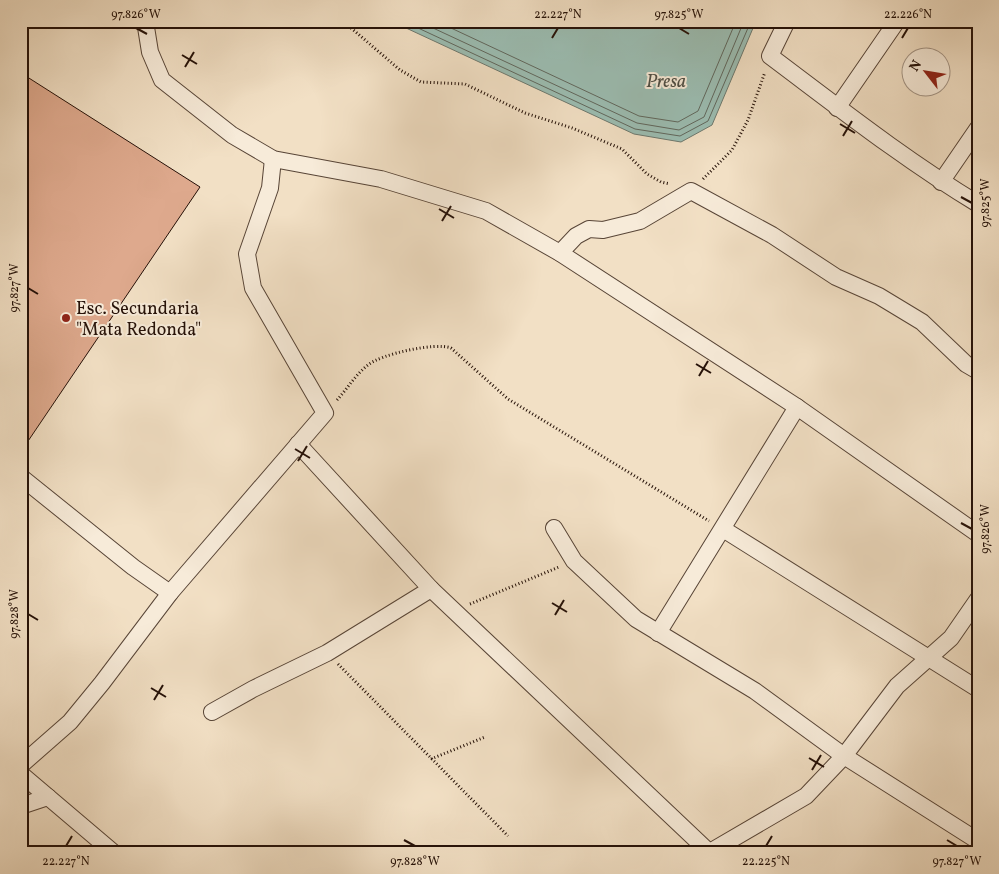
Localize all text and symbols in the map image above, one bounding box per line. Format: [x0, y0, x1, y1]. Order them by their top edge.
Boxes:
text: 97.826°W [111, 7, 161, 23]
text: 22.227°N [534, 7, 582, 23]
text: 97.825°W [654, 7, 704, 23]
text: 22.226°N [884, 7, 932, 23]
north arrow [902, 48, 952, 98]
text: N [905, 57, 927, 75]
water label: Presa [646, 69, 686, 95]
text: 97.825°W [978, 178, 994, 228]
text: 97.827°W [7, 264, 23, 312]
place label: Esc. Secundaria "Mata Redonda" [76, 297, 201, 343]
marker: Esc. Secundaria "Mata Redonda" [60, 312, 72, 324]
text: 97.826°W [978, 504, 994, 554]
text: 97.828°W [7, 589, 23, 639]
text: 22.227°N [42, 854, 90, 870]
text: 97.828°W [390, 854, 440, 870]
text: 22.225°N [742, 854, 790, 870]
text: 97.827°W [933, 854, 981, 870]

